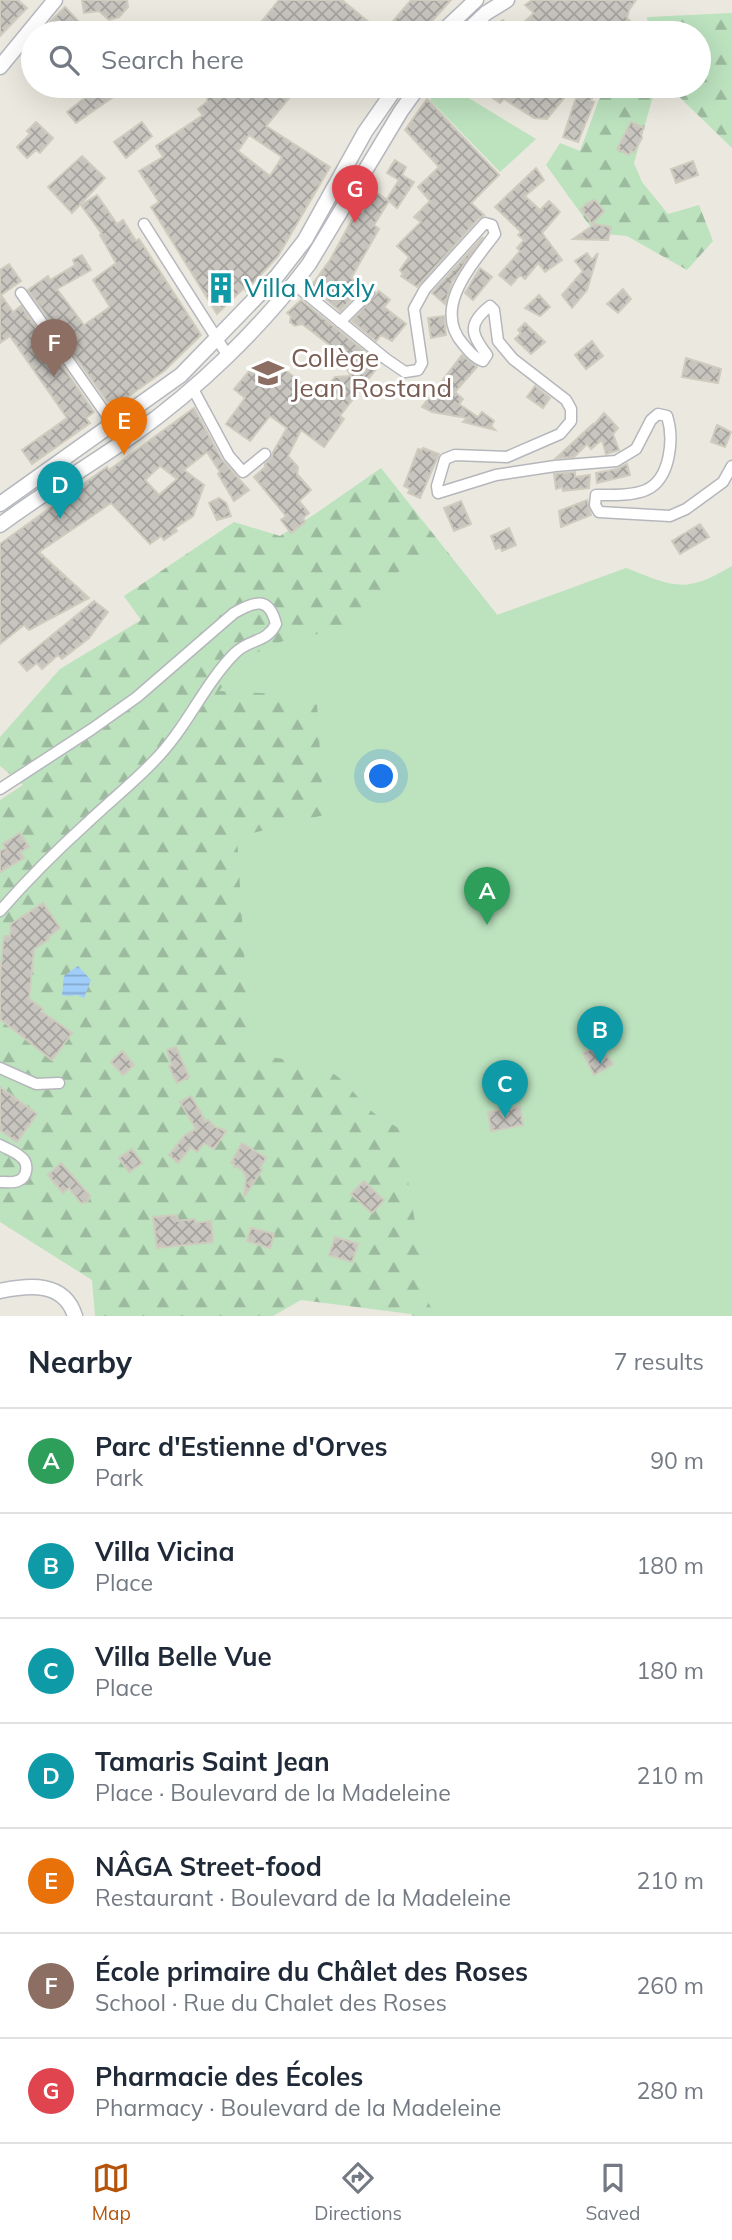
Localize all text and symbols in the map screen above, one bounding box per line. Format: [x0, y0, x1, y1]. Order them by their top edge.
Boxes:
search box [21, 21, 711, 98]
icon: search [45, 41, 83, 79]
text: Search here [101, 43, 244, 76]
pin: G [332, 165, 378, 223]
building icon: Villa Maxly [204, 271, 238, 305]
place label: Villa Maxly [244, 271, 375, 304]
pin: F [31, 319, 77, 377]
place label: Collège Jean Rostand [291, 341, 452, 404]
school or university icon: Collège Jean Rostand [251, 356, 285, 390]
pin: E [101, 397, 147, 455]
pin: D [37, 461, 83, 519]
your location [364, 759, 398, 793]
pin: A [464, 867, 510, 925]
pin: B [577, 1006, 623, 1064]
pin: C [482, 1060, 528, 1118]
text: Nearby [28, 1343, 132, 1381]
text: 7 results [614, 1347, 704, 1376]
text: Parc d'Estienne d'Orves [95, 1430, 387, 1463]
text: A [42, 1446, 60, 1475]
text: 90 m [650, 1446, 704, 1475]
text: Park [95, 1463, 143, 1492]
text: Villa Vicina [95, 1535, 235, 1568]
text: B [43, 1551, 59, 1580]
text: 180 m [636, 1551, 704, 1580]
text: Place [95, 1568, 153, 1597]
text: Villa Belle Vue [95, 1640, 272, 1673]
text: C [43, 1656, 59, 1685]
text: 180 m [636, 1656, 704, 1685]
text: Place [95, 1673, 153, 1702]
text: Tamaris Saint Jean [95, 1745, 330, 1778]
text: D [42, 1761, 60, 1790]
text: 210 m [636, 1761, 704, 1790]
text: Place · Boulevard de la Madeleine [95, 1778, 451, 1807]
text: NÂGA Street-food [95, 1850, 322, 1883]
text: E [44, 1866, 58, 1895]
text: 210 m [636, 1866, 704, 1895]
text: Restaurant · Boulevard de la Madeleine [95, 1883, 511, 1912]
text: École primaire du Châlet des Roses [95, 1955, 528, 1988]
text: F [44, 1971, 58, 2000]
text: 260 m [636, 1971, 704, 2000]
text: School · Rue du Chalet des Roses [95, 1988, 447, 2017]
text: Pharmacie des Écoles [95, 2060, 363, 2093]
text: G [42, 2076, 60, 2105]
text: 280 m [636, 2076, 704, 2105]
text: Pharmacy · Boulevard de la Madeleine [95, 2093, 501, 2122]
tab: Map [92, 2159, 131, 2225]
tab: Directions [314, 2159, 402, 2225]
tab: Saved [585, 2159, 640, 2225]

